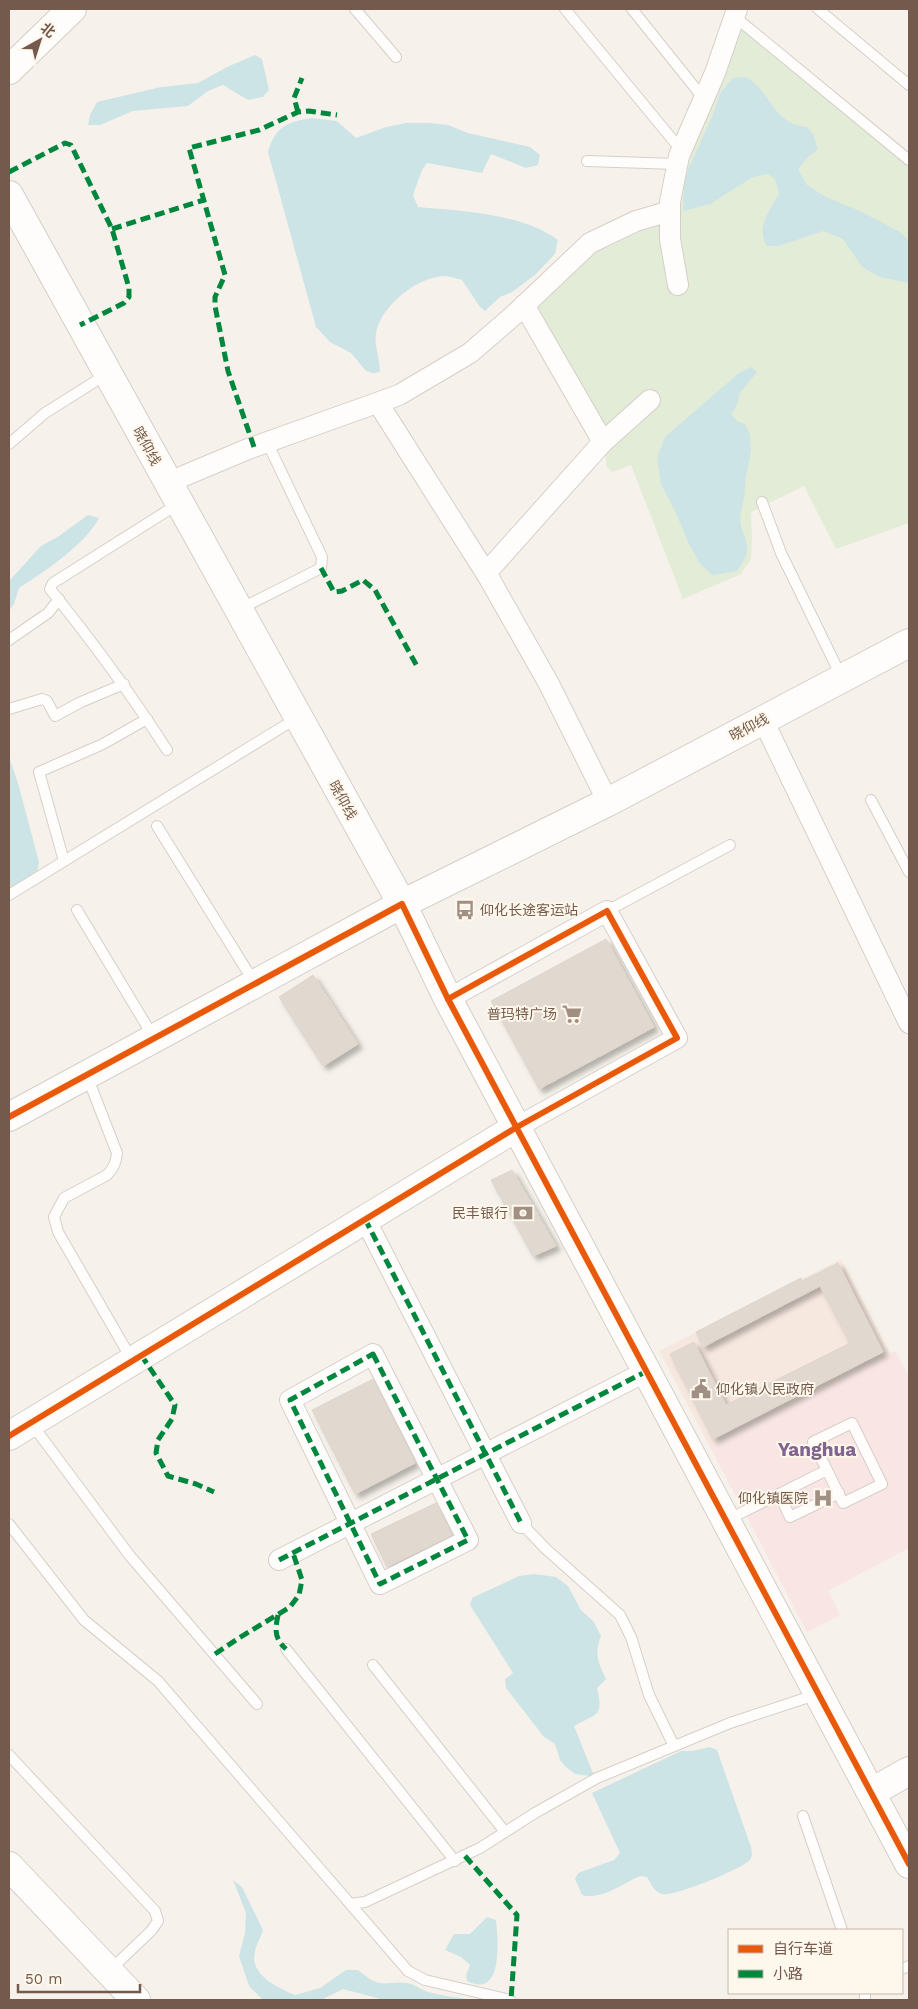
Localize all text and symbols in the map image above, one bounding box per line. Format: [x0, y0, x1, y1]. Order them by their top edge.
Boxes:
north arrow [15, 15, 65, 65]
text: 北 [38, 19, 59, 41]
street label: 晓仰线 [130, 424, 164, 468]
street label: 晓仰线 [727, 710, 771, 744]
street label: 晓仰线 [326, 778, 360, 822]
bus stop icon: 仰化长途客运站 [454, 899, 476, 921]
place label: 仰化长途客运站 [480, 902, 578, 918]
supermarket icon: 普玛特广场 [561, 1003, 583, 1025]
place label: 普玛特广场 [487, 1006, 557, 1022]
bank icon: 民丰银行 [512, 1202, 534, 1224]
place label: 民丰银行 [452, 1205, 508, 1221]
public building icon: 仰化镇人民政府 [690, 1378, 712, 1400]
place label: 仰化镇人民政府 [716, 1381, 814, 1397]
district label: Yanghua [778, 1438, 856, 1461]
hospital icon: 仰化镇医院 [812, 1487, 834, 1509]
place label: 仰化镇医院 [738, 1490, 808, 1506]
legend [728, 1929, 903, 1994]
text: 自行车道 [773, 1940, 833, 1958]
scale bar [18, 1962, 140, 1994]
text: 小路 [773, 1965, 803, 1983]
text: 50 m [25, 1970, 62, 1988]

